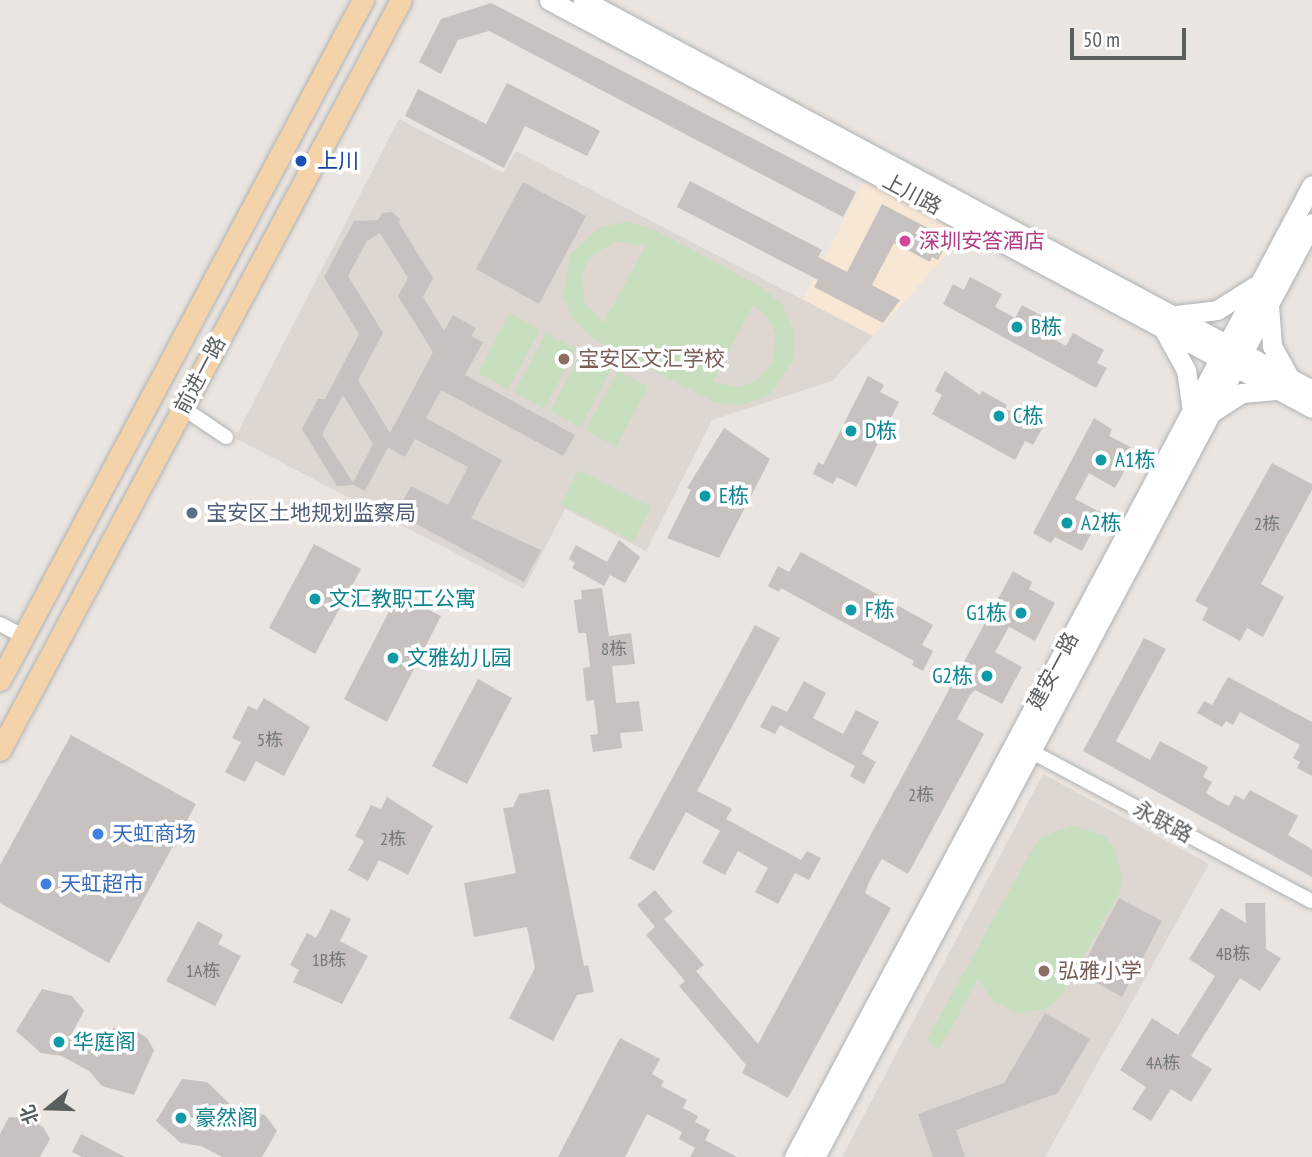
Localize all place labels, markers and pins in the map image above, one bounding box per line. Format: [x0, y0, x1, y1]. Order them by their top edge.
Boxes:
place label: 上川 [317, 148, 359, 174]
marker: 上川 [291, 151, 311, 171]
place label: 深圳安答酒店 [919, 228, 1045, 254]
marker: 深圳安答酒店 [897, 233, 913, 249]
place label: B栋 [1031, 314, 1062, 340]
marker: B栋 [1009, 319, 1025, 335]
place label: 宝安区文汇学校 [578, 346, 725, 372]
marker: 宝安区文汇学校 [556, 351, 572, 367]
place label: C栋 [1013, 403, 1044, 429]
marker: C栋 [991, 408, 1007, 424]
place label: D栋 [865, 418, 897, 444]
marker: D栋 [843, 423, 859, 439]
place label: A1栋 [1115, 447, 1155, 473]
marker: A1栋 [1093, 452, 1109, 468]
place label: E栋 [719, 483, 749, 509]
marker: E栋 [697, 488, 713, 504]
place label: 宝安区土地规划监察局 [206, 500, 416, 526]
marker: 宝安区土地规划监察局 [184, 505, 200, 521]
place label: A2栋 [1081, 510, 1121, 536]
marker: A2栋 [1059, 515, 1075, 531]
place label: 文汇教职工公寓 [329, 586, 476, 612]
marker: 文汇教职工公寓 [307, 591, 323, 607]
place label: F栋 [865, 597, 895, 623]
place label: G1栋 [966, 600, 1007, 626]
marker: F栋 [843, 602, 859, 618]
marker: G1栋 [1013, 605, 1029, 621]
place label: 文雅幼儿园 [407, 645, 512, 671]
marker: 文雅幼儿园 [385, 650, 401, 666]
place label: G2栋 [932, 663, 973, 689]
marker: G2栋 [979, 668, 995, 684]
place label: 天虹商场 [112, 821, 196, 847]
marker: 天虹商场 [90, 826, 106, 842]
place label: 天虹超市 [60, 871, 144, 897]
marker: 天虹超市 [38, 876, 54, 892]
place label: 弘雅小学 [1058, 958, 1142, 984]
marker: 弘雅小学 [1036, 963, 1052, 979]
place label: 华庭阁 [73, 1029, 136, 1055]
marker: 华庭阁 [51, 1034, 67, 1050]
place label: 豪然阁 [195, 1105, 258, 1131]
marker: 豪然阁 [173, 1110, 189, 1126]

